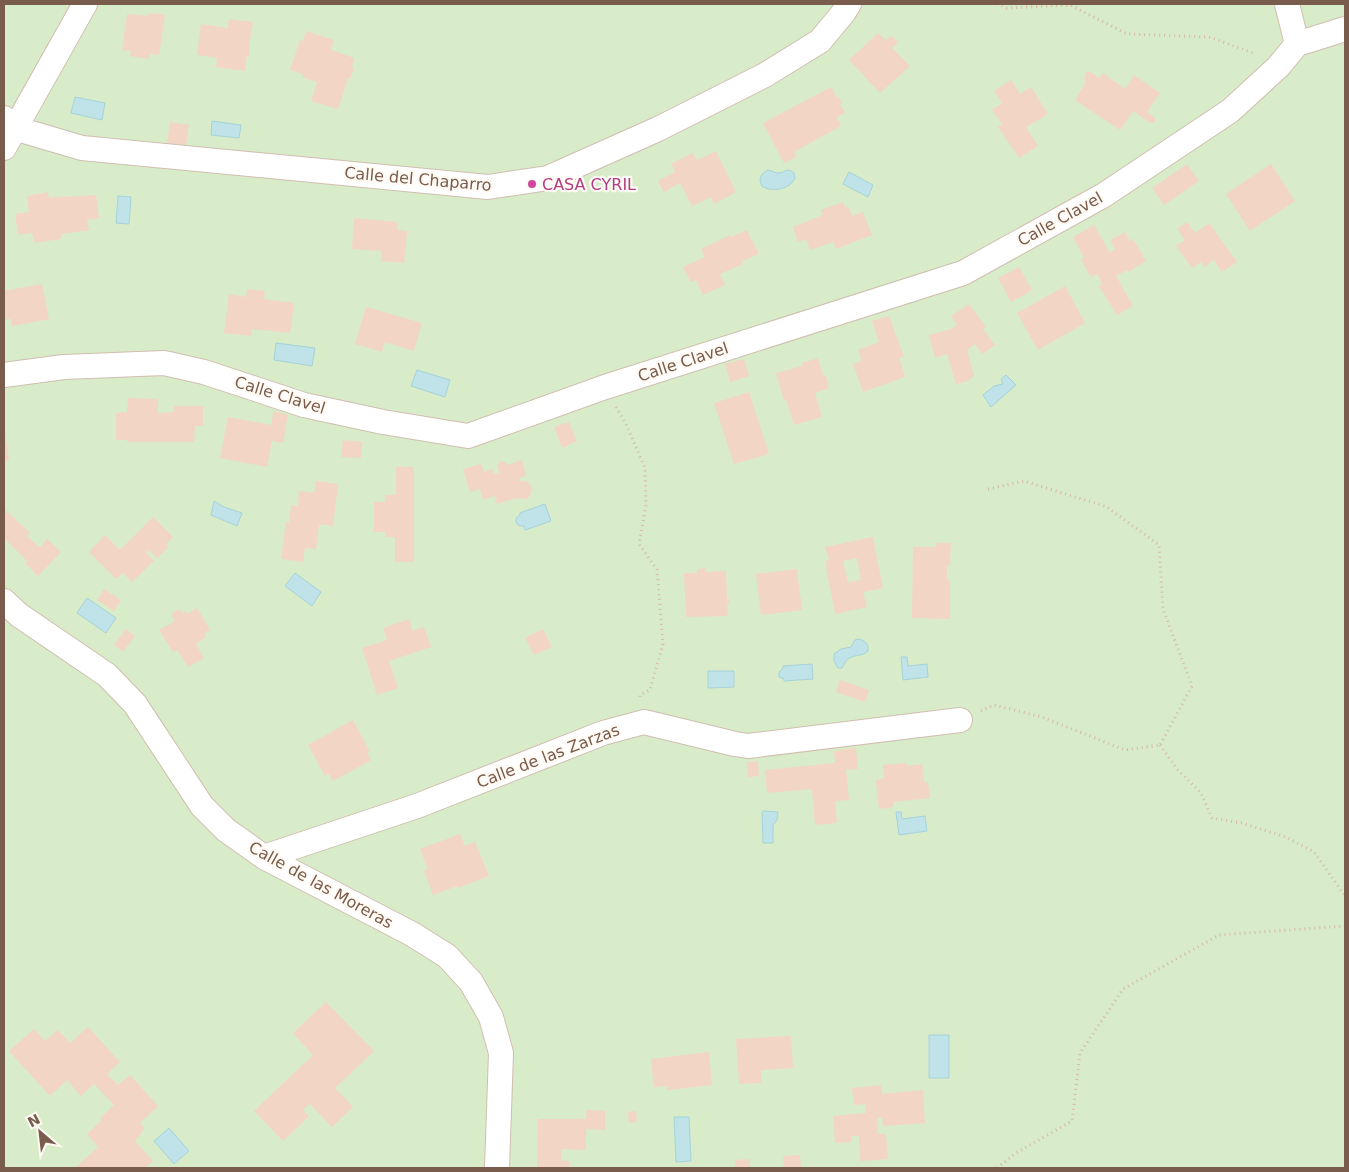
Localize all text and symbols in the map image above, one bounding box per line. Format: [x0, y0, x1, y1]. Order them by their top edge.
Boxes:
street label: Calle del Chaparro [344, 163, 492, 195]
place label: CASA CYRIL [542, 175, 636, 194]
marker: CASA CYRIL [526, 178, 538, 190]
street label: Calle Clavel [1014, 188, 1106, 250]
street label: Calle Clavel [635, 338, 731, 386]
street label: Calle Clavel [232, 372, 328, 418]
street label: Calle de las Zarzas [474, 720, 622, 792]
street label: Calle de las Moreras [246, 837, 396, 933]
north arrow [15, 1107, 65, 1157]
text: N [25, 1111, 43, 1130]

